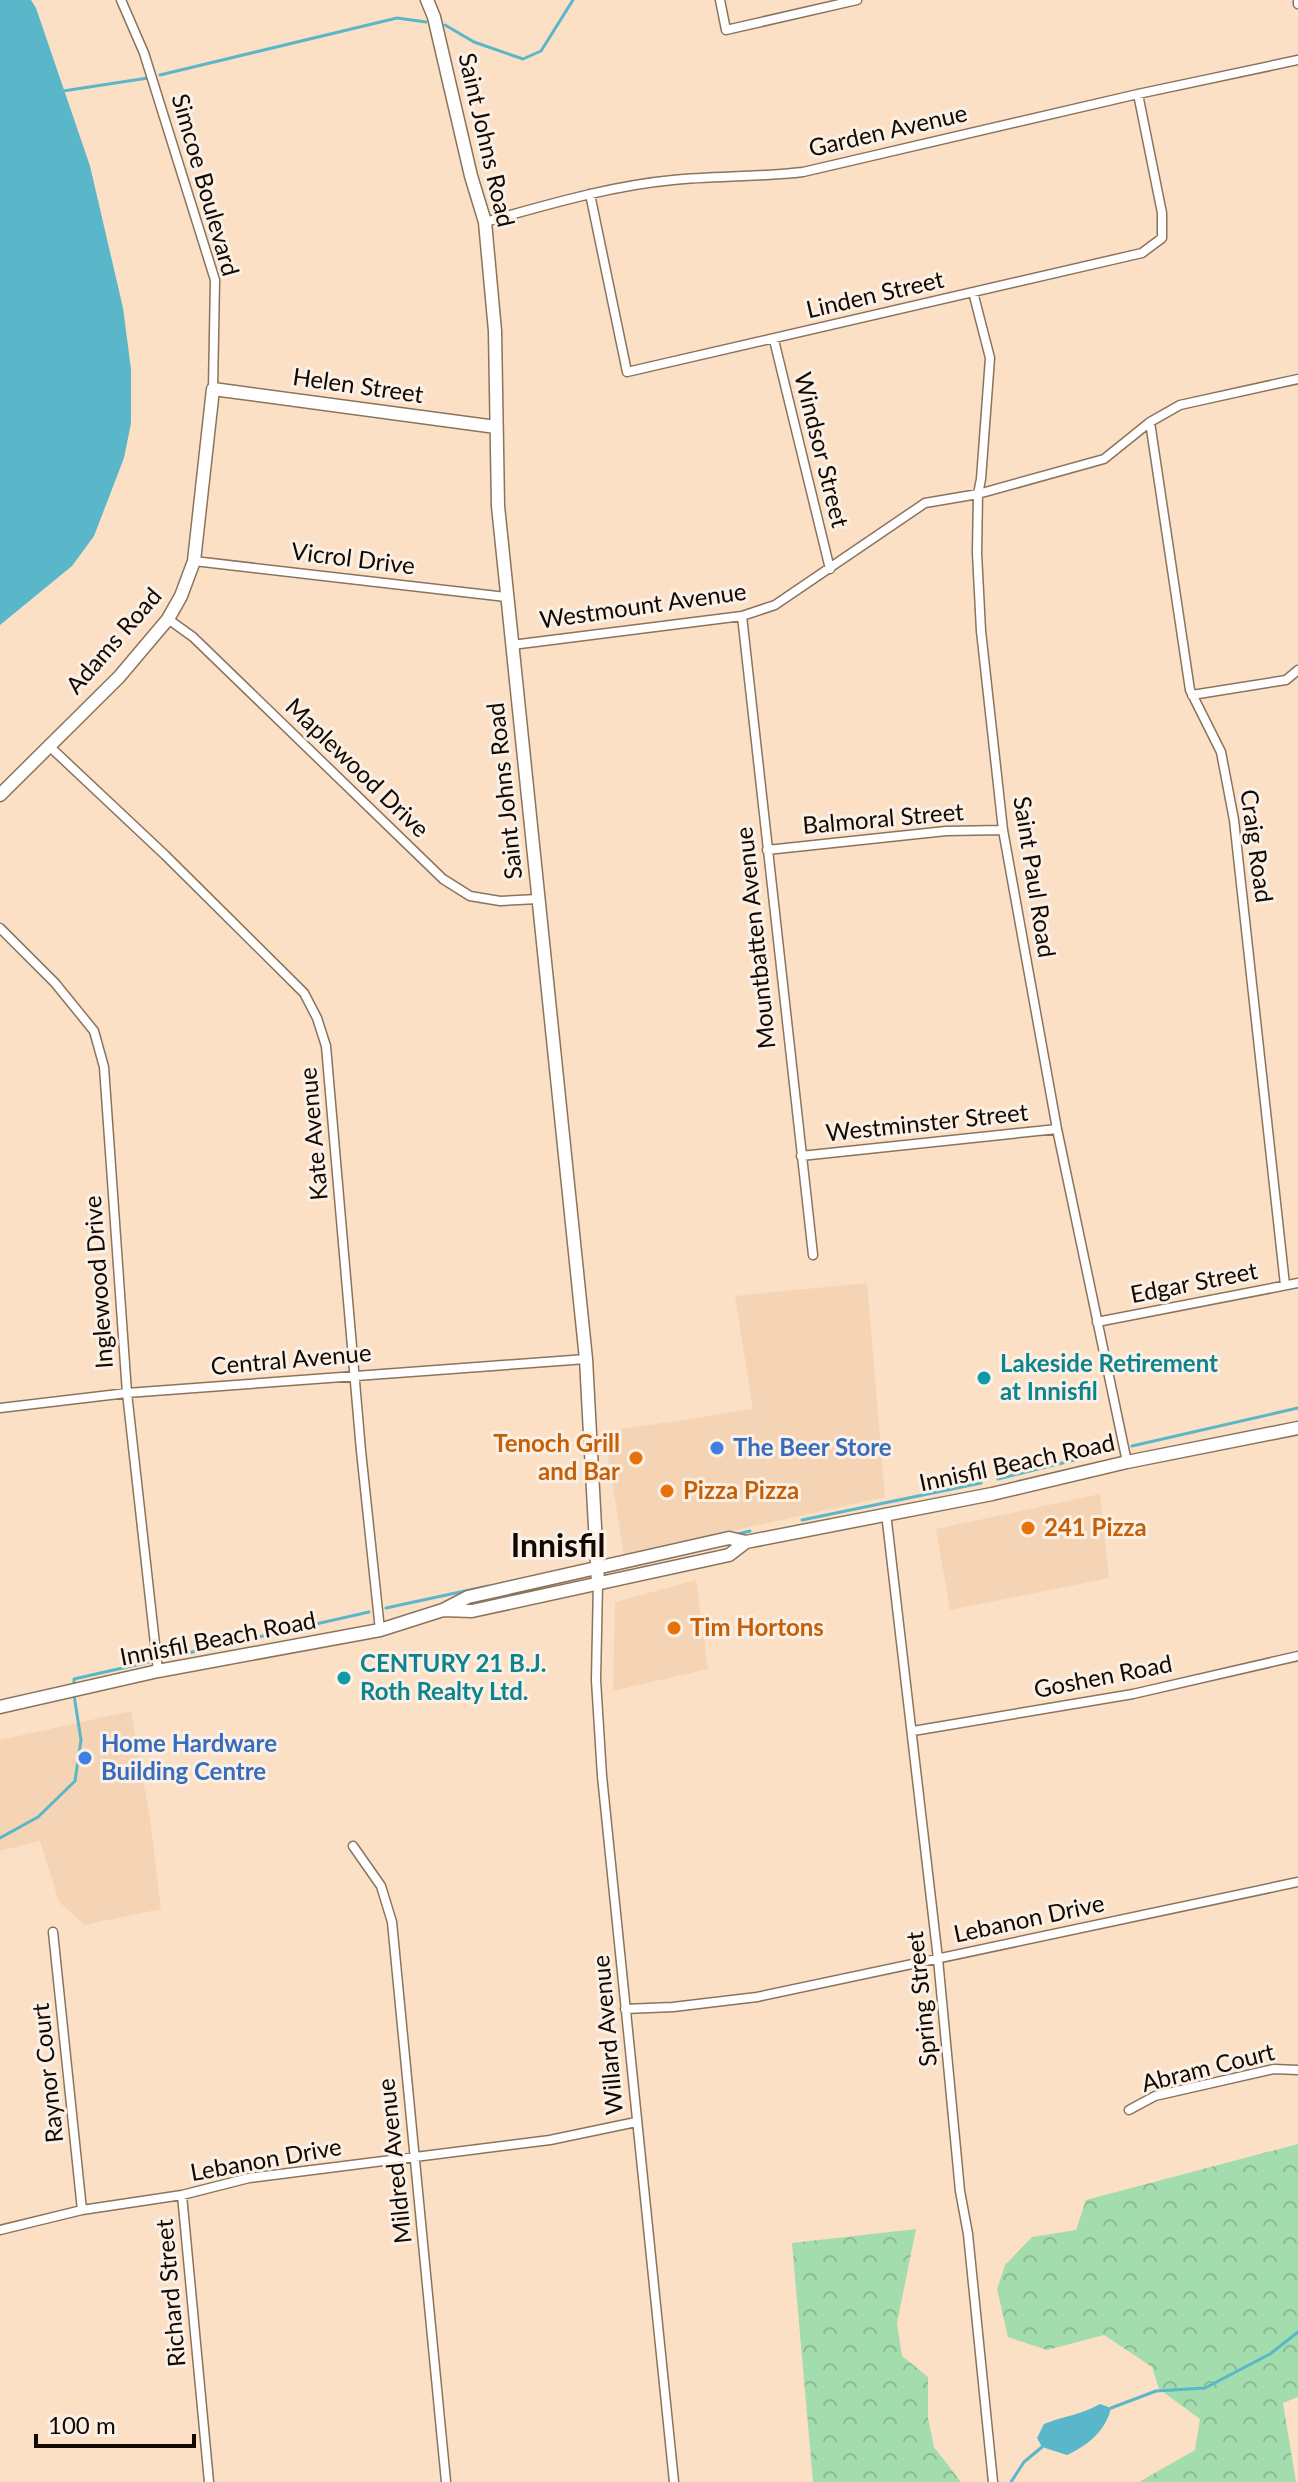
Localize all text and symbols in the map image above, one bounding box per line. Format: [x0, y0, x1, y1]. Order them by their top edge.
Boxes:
street label: Saint Johns Road [453, 50, 522, 229]
street label: Simcoe Boulevard [167, 90, 246, 279]
street label: Garden Avenue [805, 97, 970, 162]
street label: Linden Street [803, 264, 947, 323]
street label: Helen Street [291, 361, 426, 408]
street label: Windsor Street [789, 369, 856, 531]
street label: Vicrol Drive [290, 536, 417, 579]
street label: Westmount Avenue [538, 576, 748, 633]
street label: Adams Road [59, 581, 167, 699]
street label: Maplewood Drive [280, 691, 436, 843]
street label: Saint Johns Road [480, 701, 527, 881]
street label: Craig Road [1235, 787, 1280, 904]
street label: Saint Paul Road [1008, 794, 1063, 959]
street label: Balmoral Street [801, 796, 965, 839]
street label: Mountbatten Avenue [728, 826, 781, 1051]
street label: Kate Avenue [292, 1066, 333, 1202]
street label: Westminster Street [824, 1096, 1030, 1147]
street label: Inglewood Drive [77, 1195, 118, 1370]
street label: Edgar Street [1128, 1255, 1260, 1308]
street label: Central Avenue [209, 1337, 372, 1380]
place label: Lakeside Retirement at Innisfil [1000, 1348, 1218, 1405]
marker: Lakeside Retirement at Innisfil [975, 1369, 993, 1387]
street label: Innisfil Beach Road [916, 1427, 1117, 1496]
place label: Tenoch Grill and Bar [493, 1428, 620, 1485]
place label: The Beer Store [733, 1432, 892, 1461]
marker: The Beer Store [708, 1439, 726, 1457]
marker: Tenoch Grill and Bar [627, 1449, 645, 1467]
place label: Pizza Pizza [683, 1475, 799, 1504]
marker: Pizza Pizza [658, 1482, 676, 1500]
place label: 241 Pizza [1044, 1512, 1147, 1541]
marker: 241 Pizza [1019, 1519, 1037, 1537]
district label: Innisfil [511, 1525, 605, 1564]
street label: Innisfil Beach Road [117, 1604, 318, 1671]
place label: Tim Hortons [690, 1612, 824, 1641]
marker: Tim Hortons [665, 1619, 683, 1637]
place label: CENTURY 21 B.J. Roth Realty Ltd. [360, 1648, 547, 1705]
street label: Goshen Road [1031, 1648, 1174, 1703]
marker: CENTURY 21 B.J. Roth Realty Ltd. [335, 1669, 353, 1687]
place label: Home Hardware Building Centre [101, 1728, 277, 1785]
marker: Home Hardware Building Centre [76, 1749, 94, 1767]
street label: Lebanon Drive [951, 1887, 1107, 1948]
street label: Spring Street [899, 1930, 942, 2068]
street label: Willard Avenue [585, 1954, 628, 2116]
street label: Raynor Court [25, 2001, 68, 2144]
street label: Abram Court [1138, 2036, 1278, 2097]
street label: Mildred Avenue [370, 2077, 417, 2245]
street label: Lebanon Drive [188, 2131, 344, 2186]
street label: Richard Street [149, 2218, 190, 2368]
scale bar [36, 2398, 194, 2448]
text: 100 m [48, 2410, 116, 2439]

